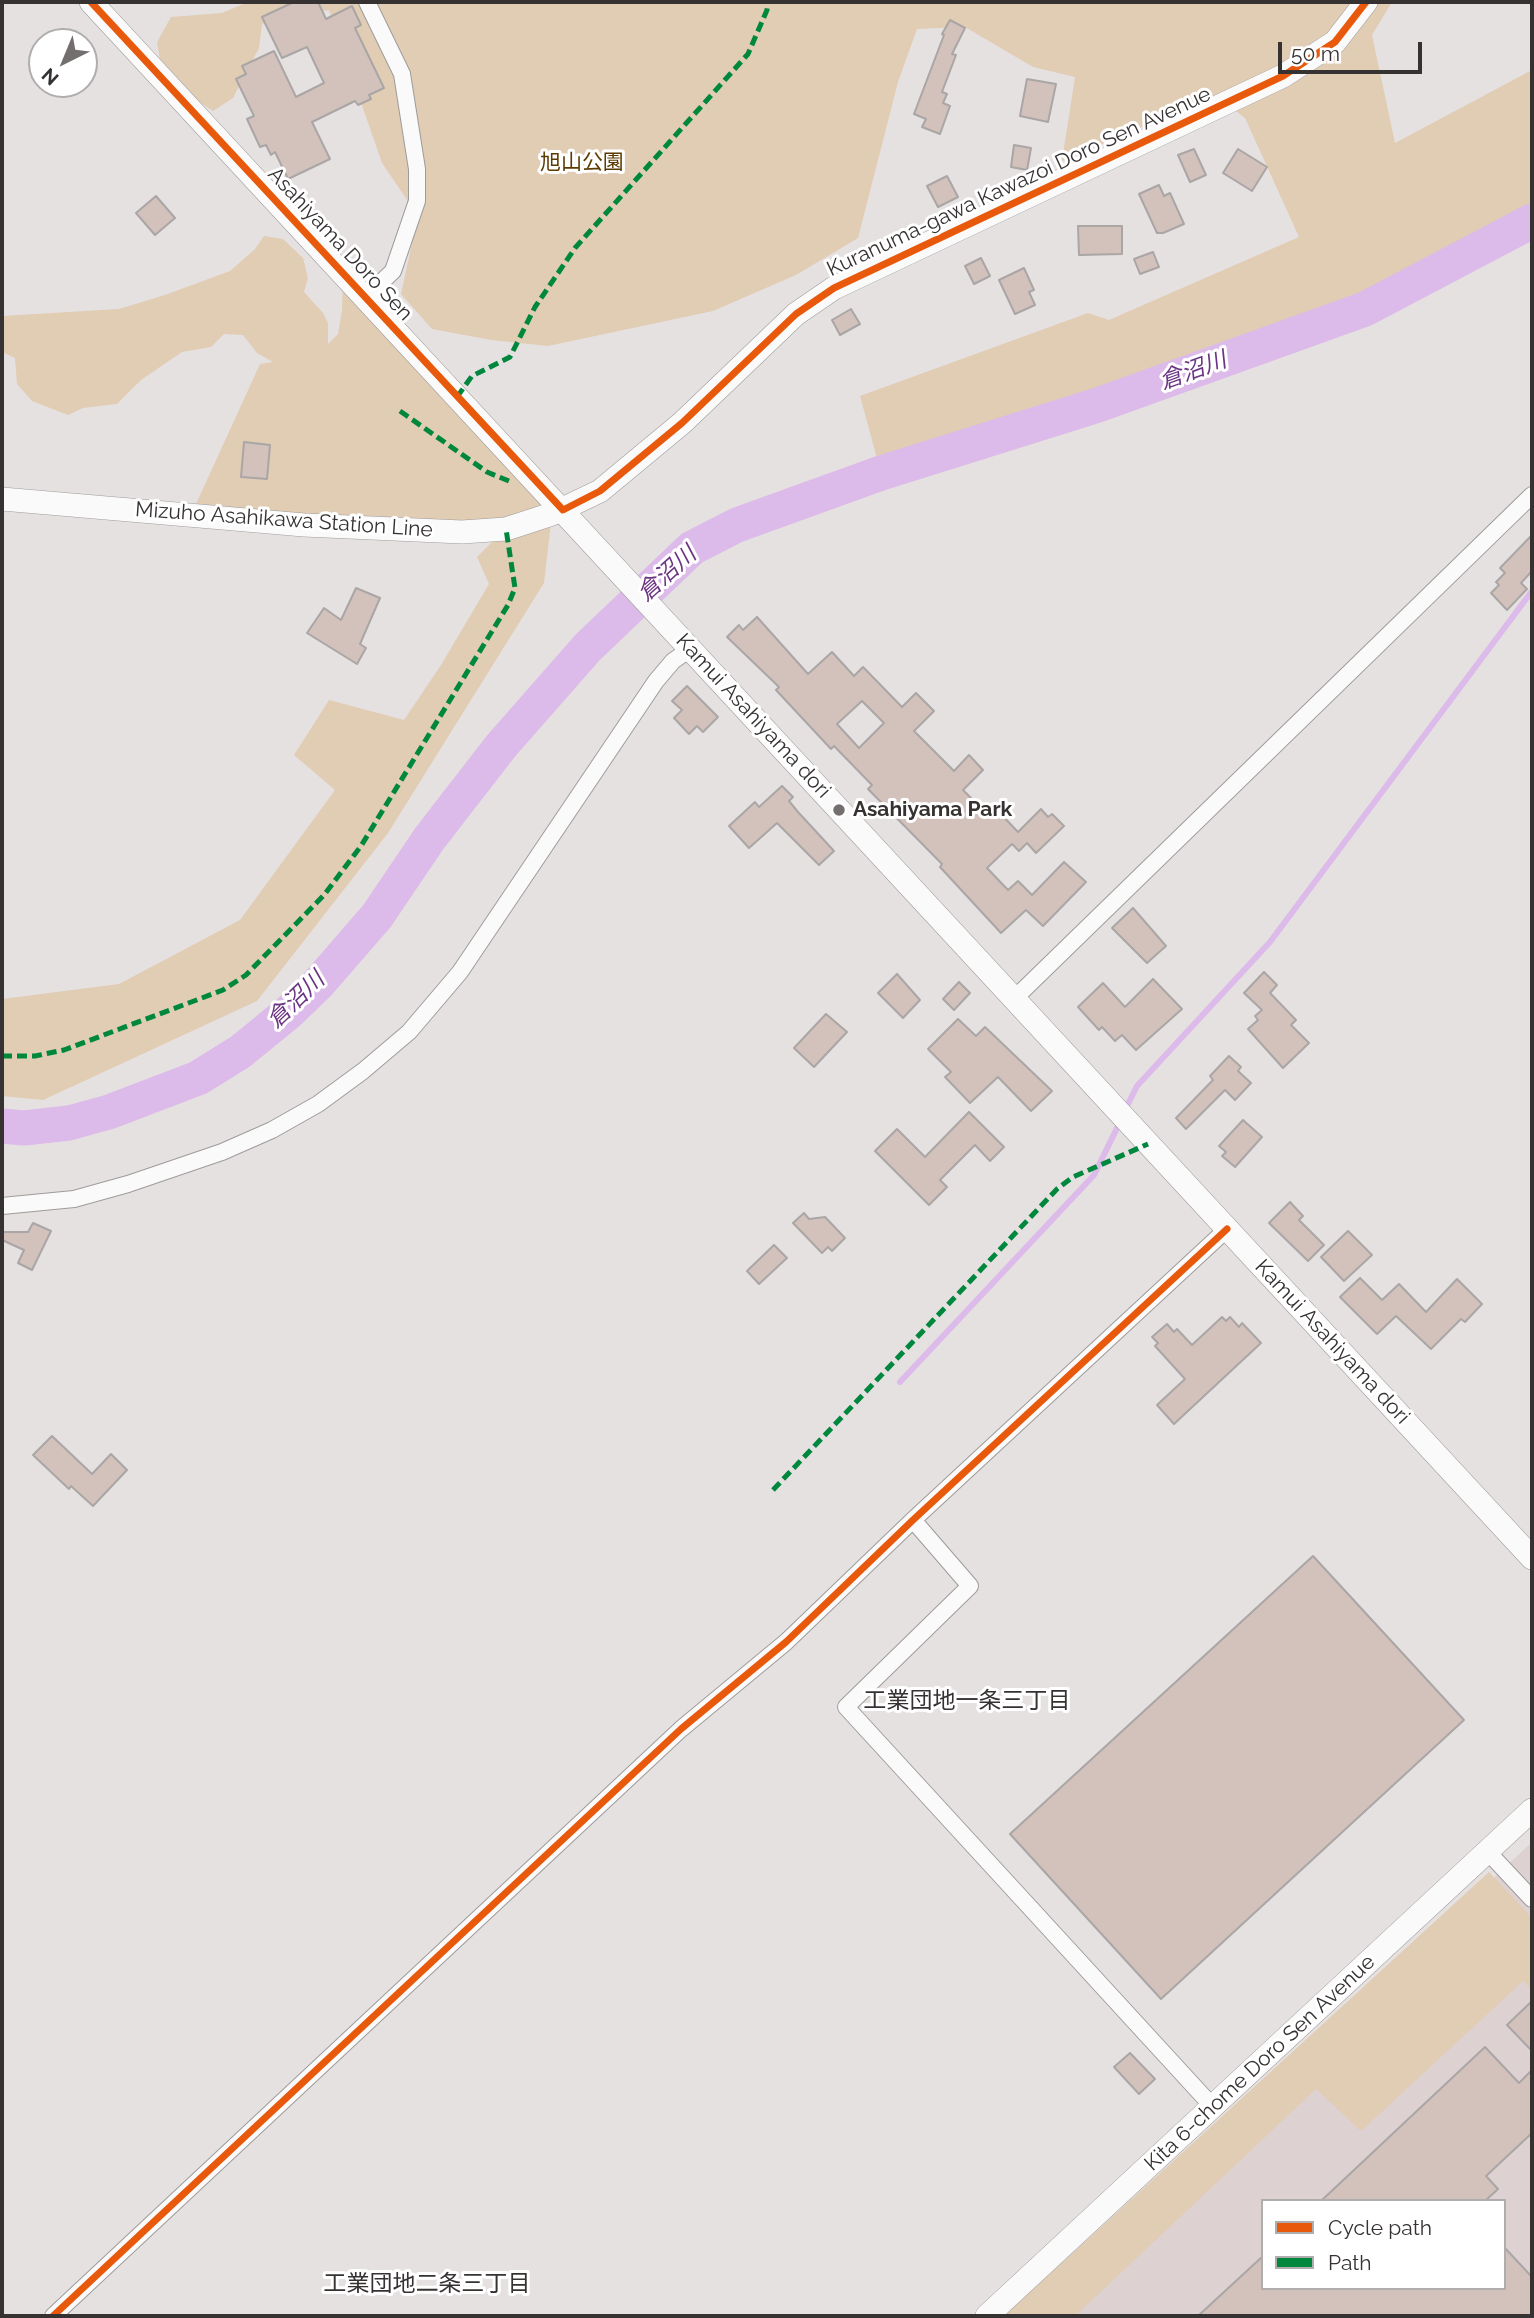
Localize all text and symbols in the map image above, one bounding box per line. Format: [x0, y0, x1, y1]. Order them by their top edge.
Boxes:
north arrow [28, 28, 98, 98]
scale bar [1282, 28, 1426, 72]
text: 50 m [1291, 41, 1340, 66]
text: N [37, 64, 63, 90]
street label: Kuranuma-gawa Kawazoi Doro Sen Avenue [823, 82, 1215, 282]
park label: 旭山公園 [540, 150, 624, 176]
street label: Asahiyama Doro Sen [262, 162, 418, 326]
water label: 倉沼川 [1156, 346, 1230, 396]
street label: Mizuho Asahikawa Station Line [134, 497, 434, 543]
water label: 倉沼川 [632, 541, 702, 607]
street label: Kamui Asahiyama dori [670, 629, 836, 803]
place label: Asahiyama Park [853, 797, 1012, 823]
marker: Asahiyama Park [831, 802, 847, 818]
water label: 倉沼川 [262, 966, 330, 1034]
street label: Kamui Asahiyama dori [1249, 1255, 1415, 1429]
district label: 工業団地一条三丁目 [864, 1687, 1070, 1715]
street label: Kita 6-chome Doro Sen Avenue [1140, 1950, 1380, 2176]
legend [1261, 2199, 1506, 2290]
text: Cycle path [1328, 2215, 1432, 2240]
text: Path [1328, 2250, 1372, 2275]
district label: 工業団地二条三丁目 [324, 2270, 530, 2298]

